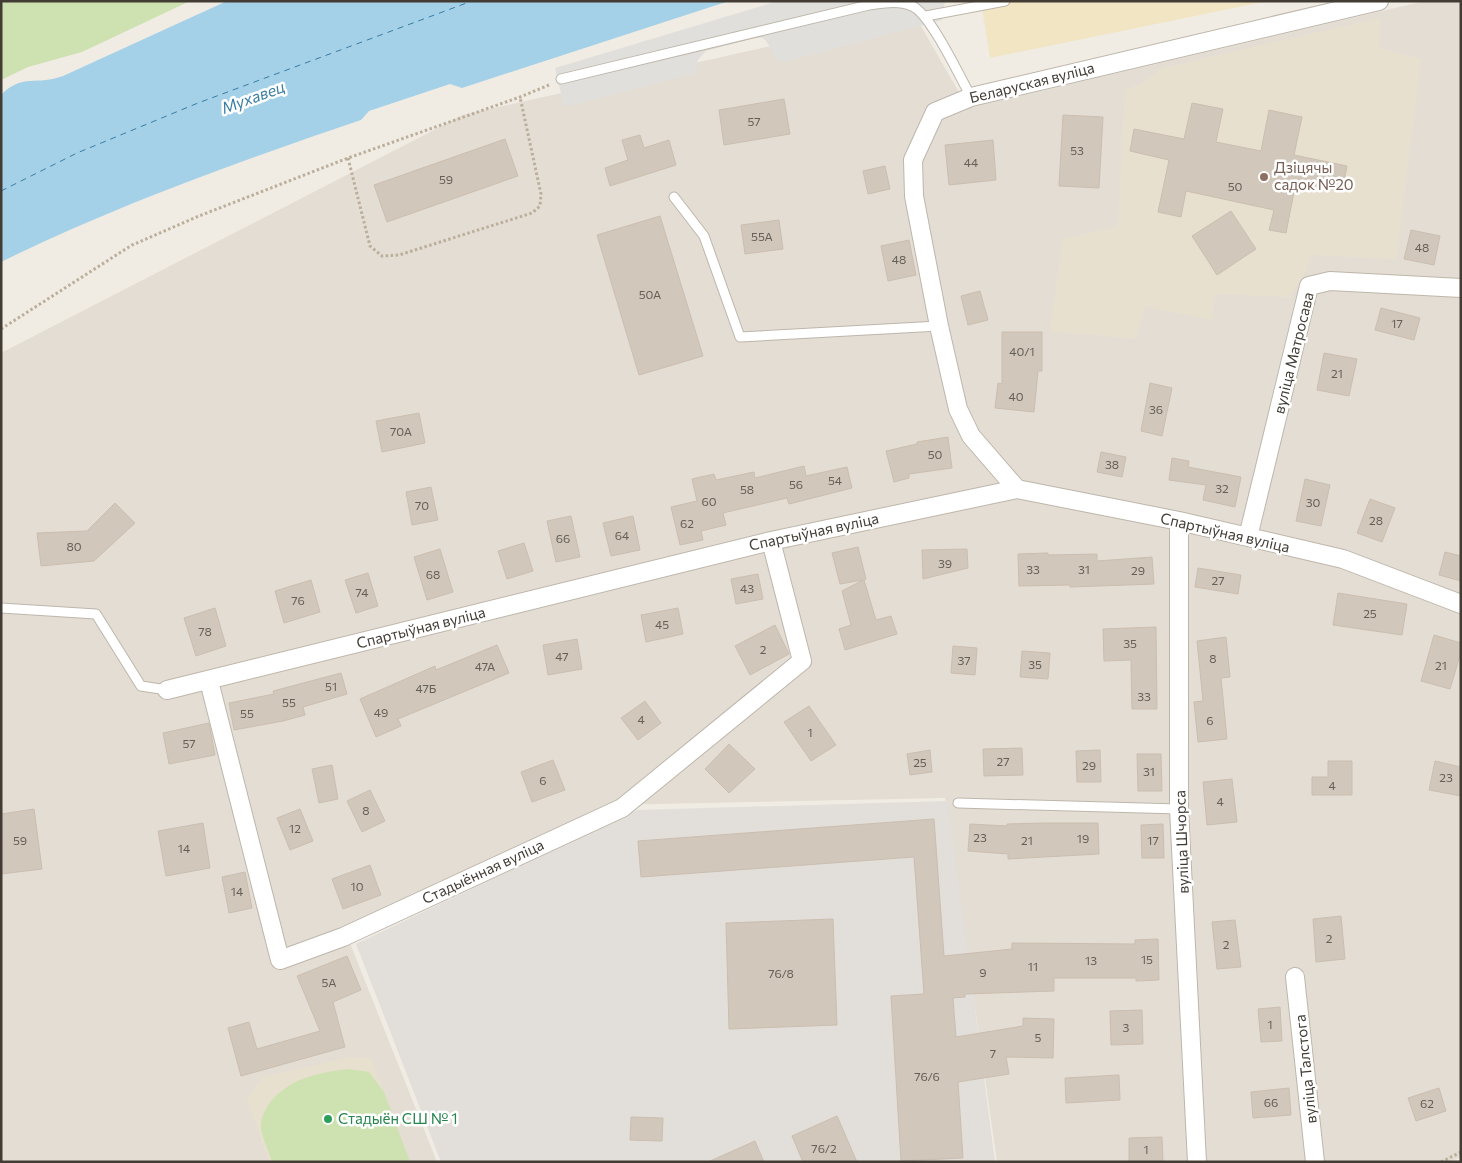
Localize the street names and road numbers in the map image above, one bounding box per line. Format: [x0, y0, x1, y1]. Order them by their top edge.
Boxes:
street label: Беларуская вуліца [967, 58, 1096, 106]
street label: вуліца Матросава [1269, 290, 1317, 415]
street label: Спартыўная вуліца [747, 508, 880, 554]
street label: Спартыўная вуліца [1159, 508, 1292, 556]
street label: Спартыўная вуліца [354, 602, 487, 652]
street label: вуліца Шчорса [1170, 790, 1192, 894]
street label: Стадыённая вуліца [419, 835, 546, 907]
street label: вуліца Талстога [1290, 1014, 1320, 1125]

